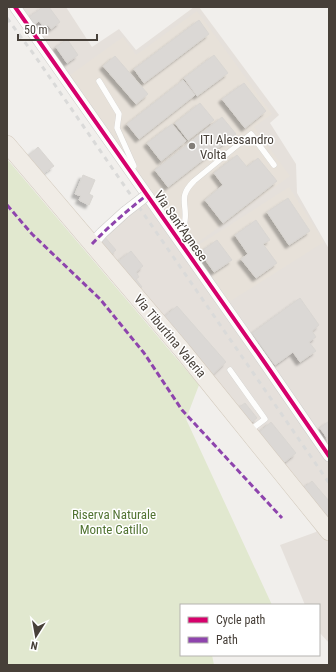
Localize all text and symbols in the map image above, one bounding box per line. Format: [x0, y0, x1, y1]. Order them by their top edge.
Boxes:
scale bar [18, 16, 97, 42]
text: 50 m [24, 23, 48, 37]
place label: ITI Alessandro Volta [200, 132, 274, 162]
marker: ITI Alessandro Volta [187, 141, 197, 151]
street label: Via Sant'Agnese [151, 188, 211, 264]
street label: Via Tiburtina Valeria [131, 291, 209, 381]
park label: Riserva Naturale Monte Catillo [72, 507, 156, 537]
legend [180, 604, 320, 656]
text: Cycle path [216, 613, 266, 627]
north arrow [16, 616, 56, 656]
text: Path [216, 633, 238, 647]
text: N [29, 638, 39, 652]

